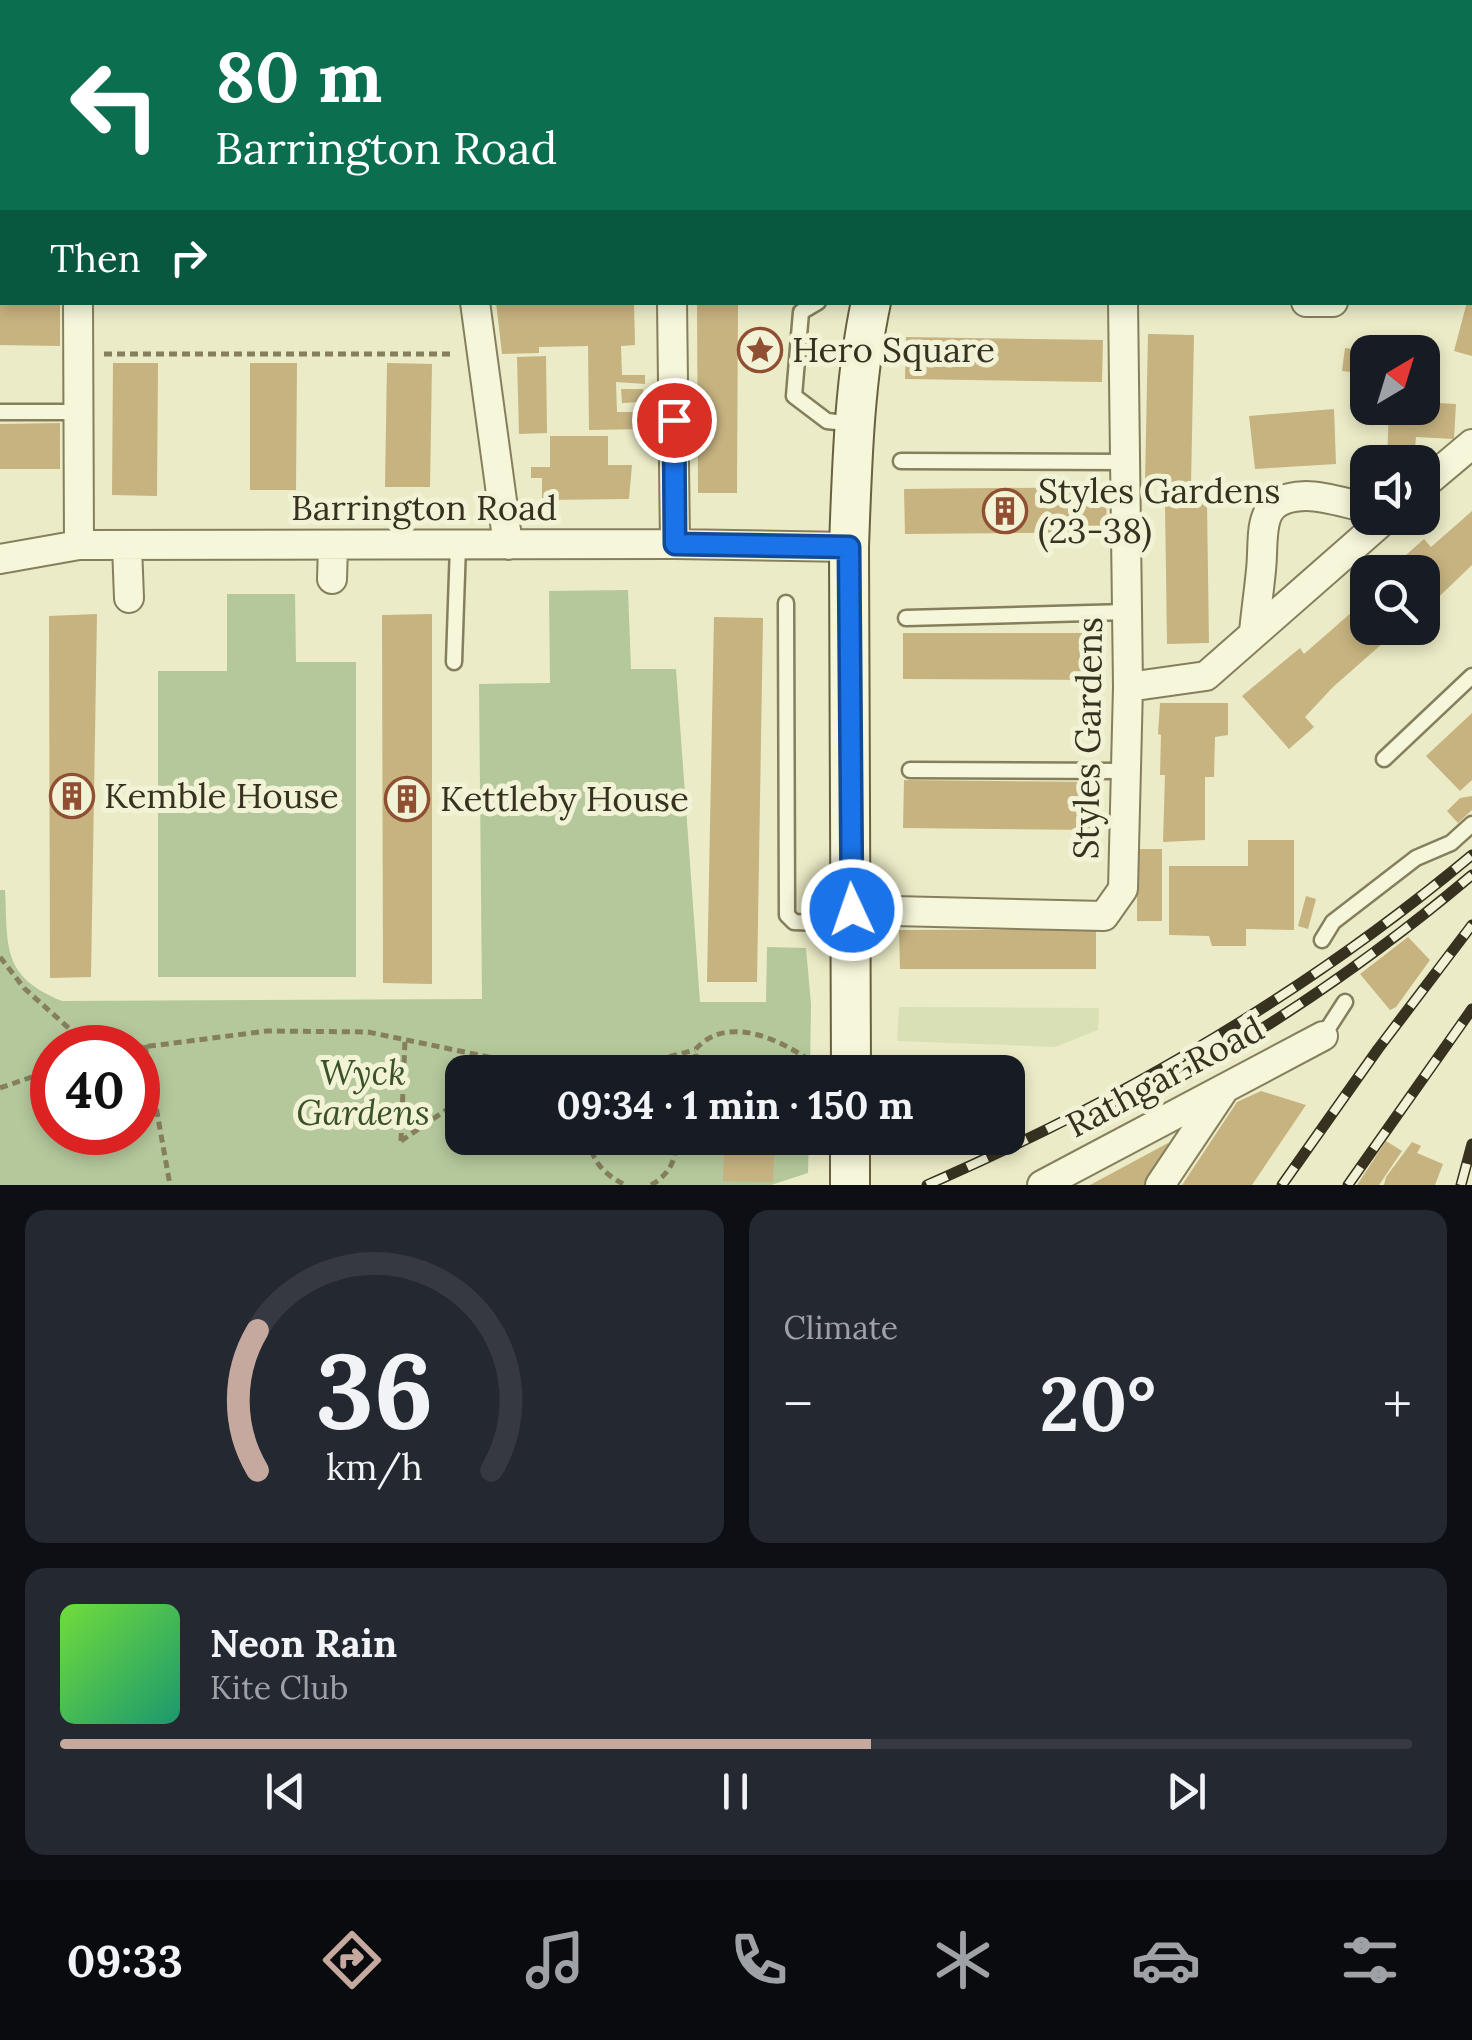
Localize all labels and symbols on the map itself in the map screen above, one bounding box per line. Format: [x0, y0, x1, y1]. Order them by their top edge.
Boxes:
place icon: Hero Square [737, 327, 783, 373]
place label: Hero Square [792, 327, 995, 372]
north arrow [1350, 335, 1440, 425]
pin [632, 378, 717, 463]
place label: Styles Gardens (23-38) [1038, 468, 1280, 553]
street label: Barrington Road [291, 485, 557, 530]
building icon: Styles Gardens (23-38) [982, 488, 1028, 534]
street label: Styles Gardens [1063, 616, 1112, 860]
building icon: Kemble House [49, 773, 95, 819]
place label: Kemble House [104, 773, 339, 818]
building icon: Kettleby House [384, 776, 430, 822]
place label: Kettleby House [440, 776, 689, 821]
position arrow [800, 858, 904, 962]
street label: Rathgar Road [1058, 1006, 1271, 1147]
speed limit sign: 40 [30, 1025, 160, 1155]
park label: Wyck Gardens [296, 1050, 430, 1135]

